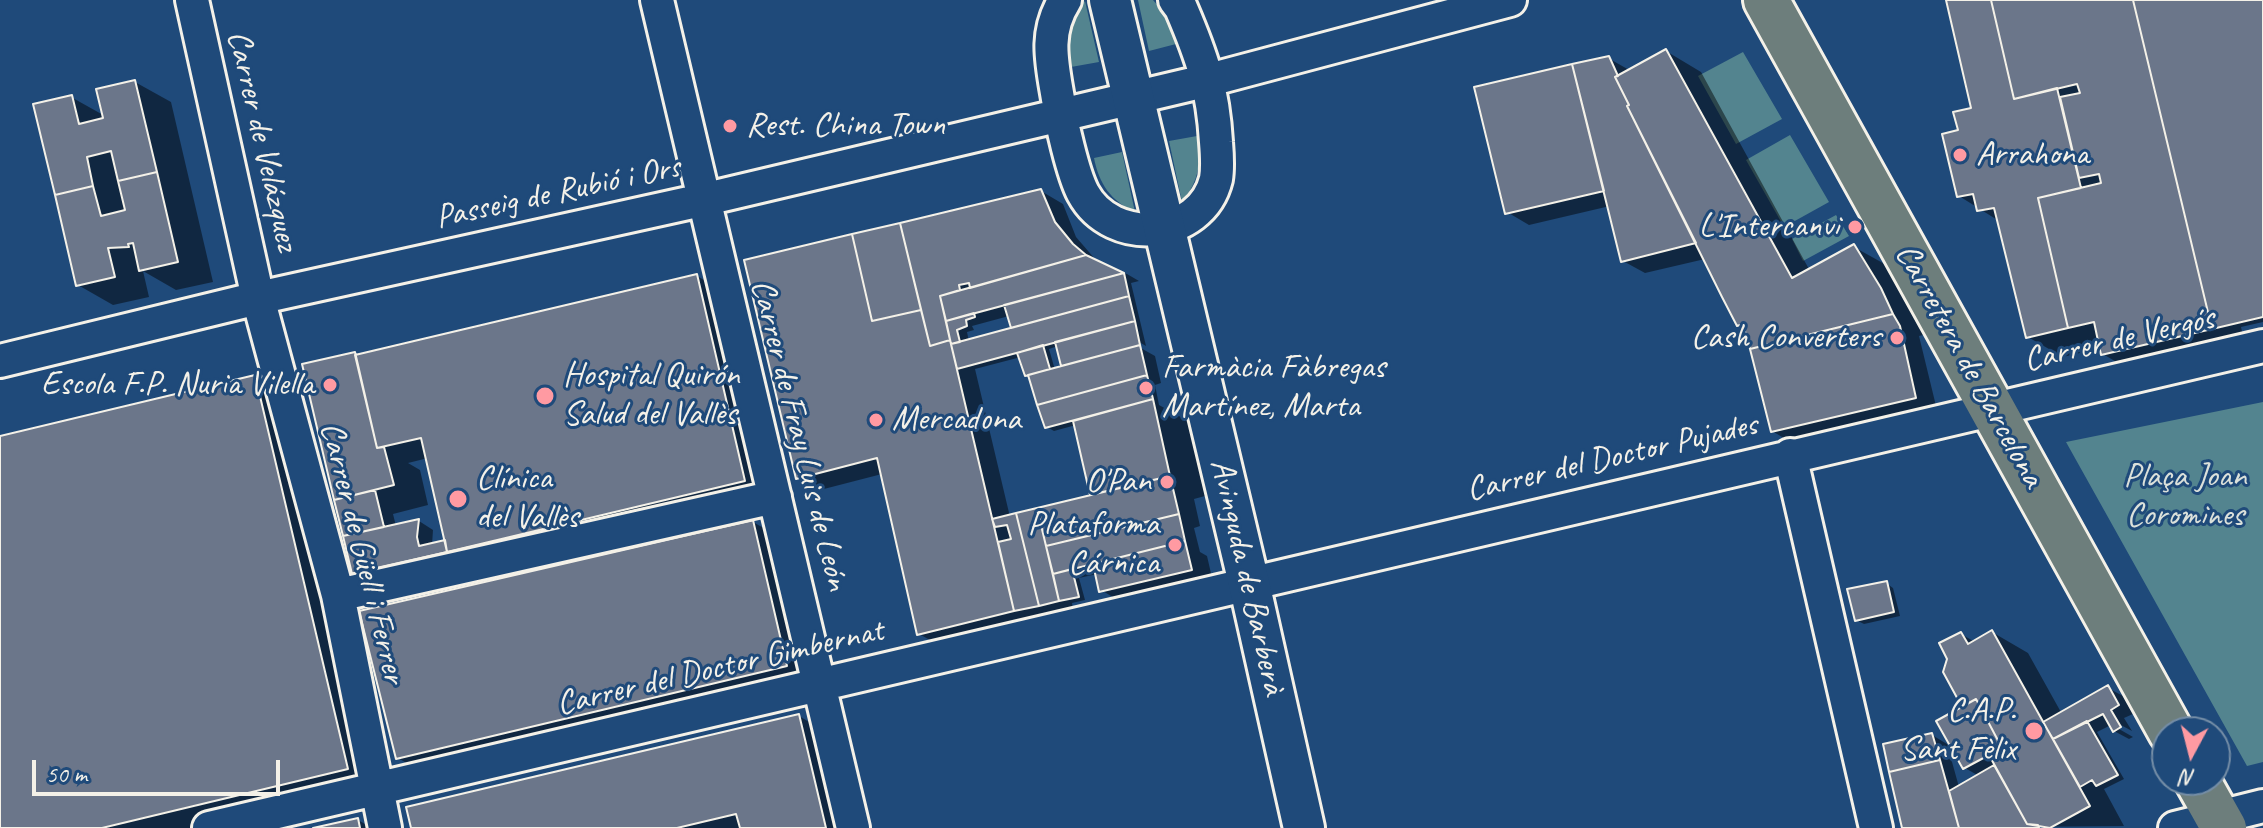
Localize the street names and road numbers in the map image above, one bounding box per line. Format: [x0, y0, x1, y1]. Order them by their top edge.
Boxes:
street label: Carrer de Velázquez [217, 27, 307, 255]
street label: Passeig de Rubió i Ors [432, 147, 684, 239]
street label: Carretera de Barcelona [1885, 237, 2053, 495]
street label: Carrer de Fray Luis de León [741, 275, 857, 595]
street label: Carrer de Vergós [2020, 298, 2218, 382]
street label: Carrer del Doctor Pujades [1463, 405, 1761, 511]
street label: Carrer de Güell i Ferrer [310, 418, 414, 688]
street label: Avinguda de Barberà [1200, 455, 1294, 699]
street label: Carrer del Doctor Gimbernat [553, 611, 887, 725]

